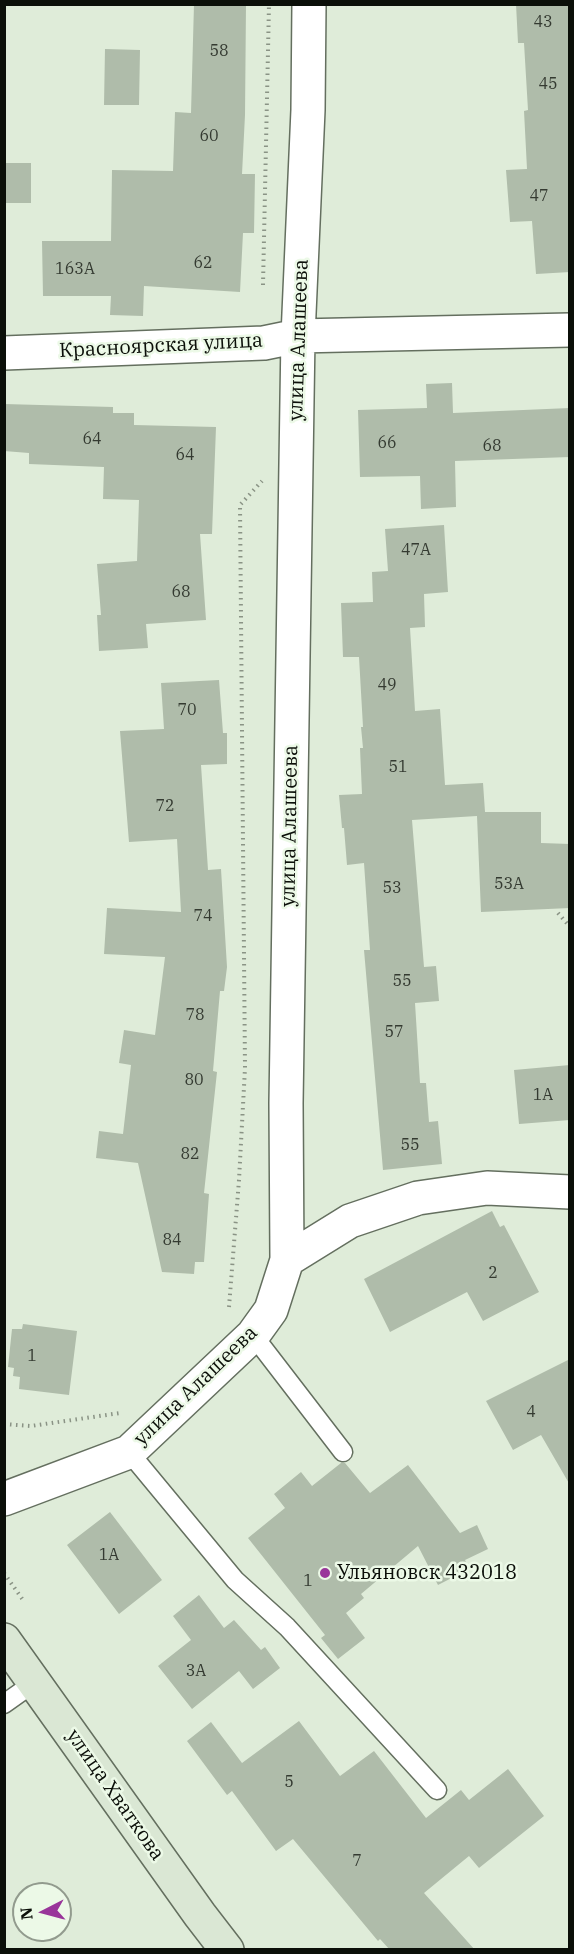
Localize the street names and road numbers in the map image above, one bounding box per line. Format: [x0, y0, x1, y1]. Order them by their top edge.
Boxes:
street label: улица Алашеева [284, 259, 314, 421]
street label: Красноярская улица [59, 329, 263, 363]
street label: улица Алашеева [277, 745, 303, 907]
street label: улица Алашеева [129, 1321, 263, 1451]
street label: улица Хваткова [61, 1725, 169, 1865]

